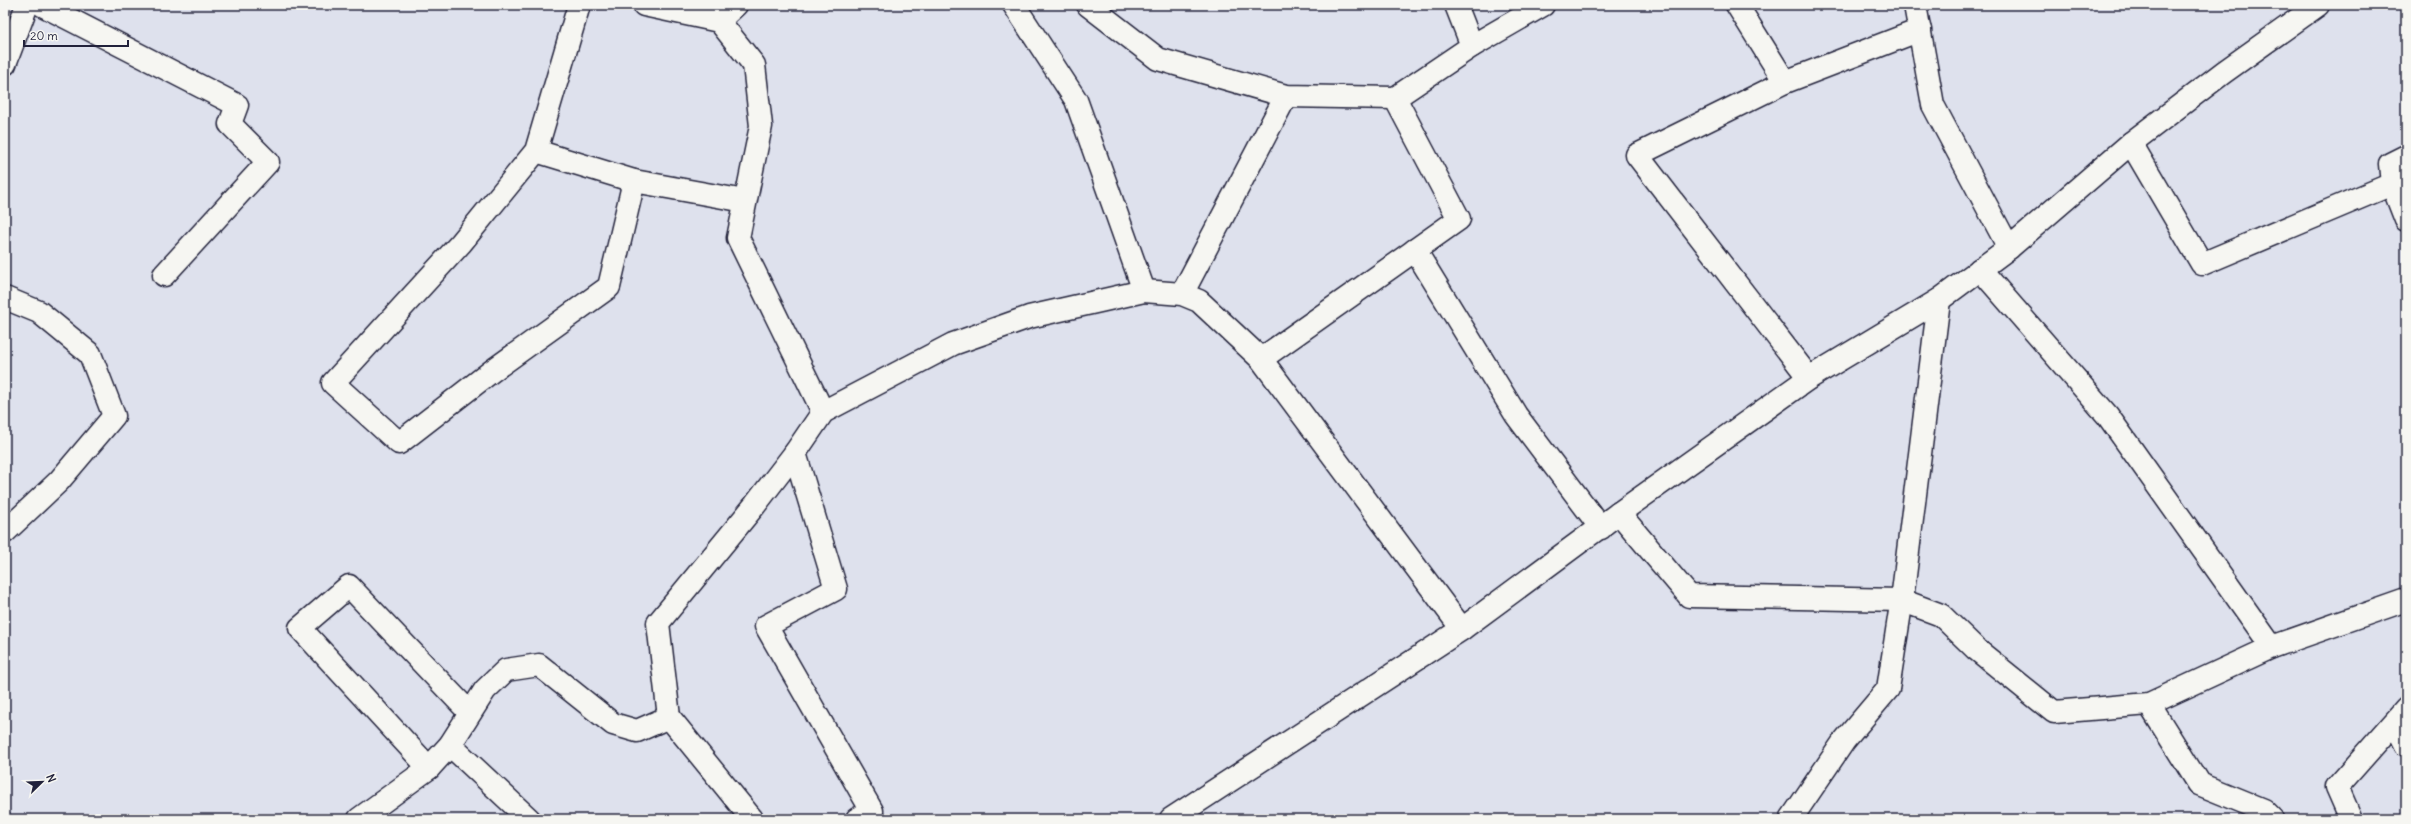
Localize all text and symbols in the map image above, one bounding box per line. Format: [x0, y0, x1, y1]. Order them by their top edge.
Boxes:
scale bar [24, 22, 128, 48]
text: 20 m [30, 28, 58, 43]
north arrow [22, 762, 62, 802]
text: N [43, 772, 59, 784]

